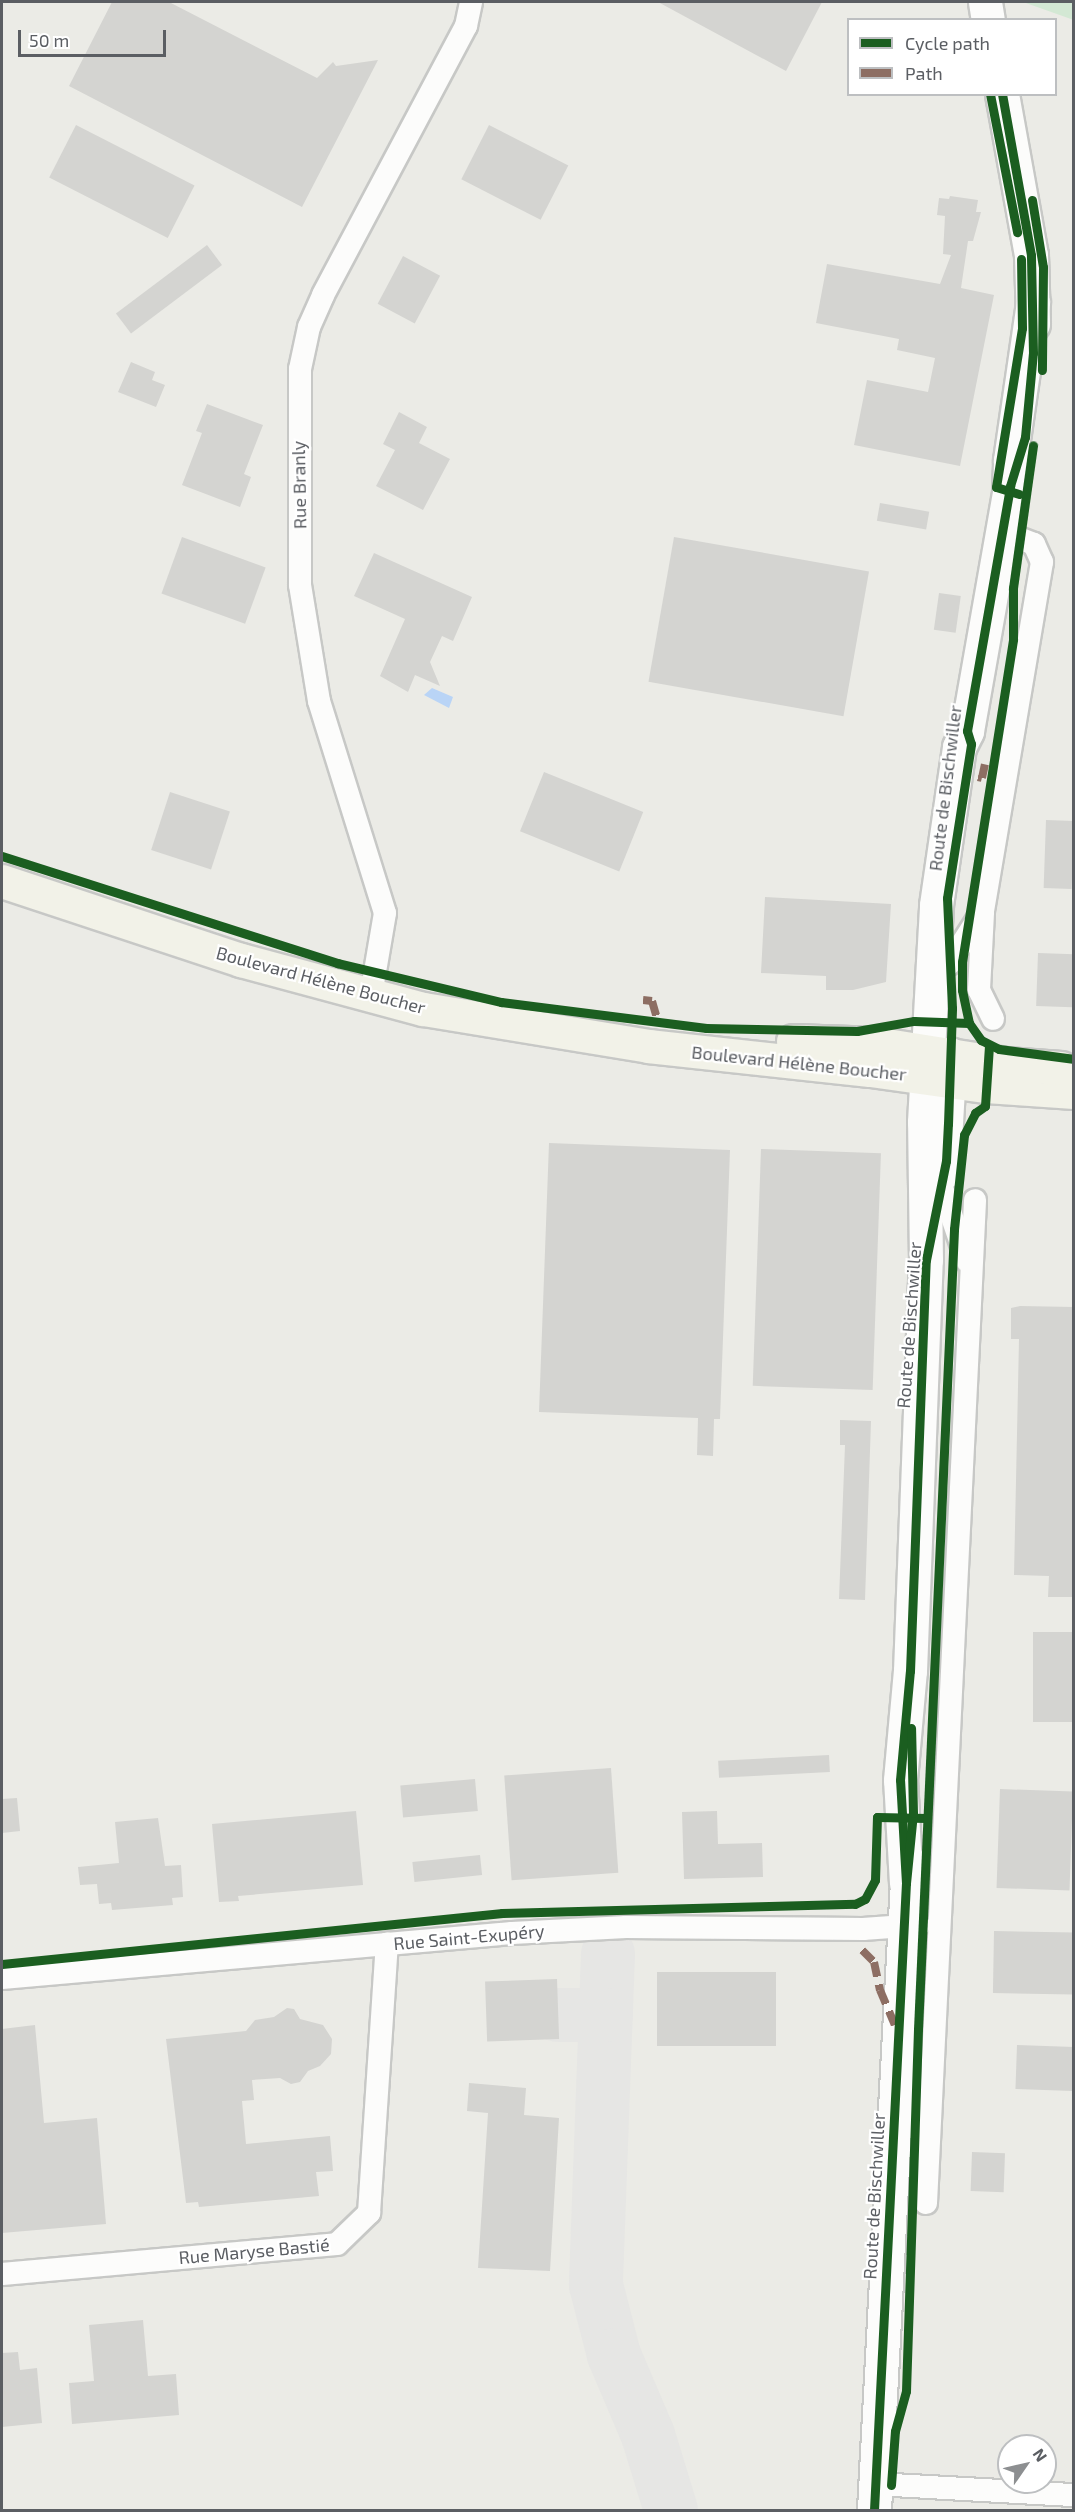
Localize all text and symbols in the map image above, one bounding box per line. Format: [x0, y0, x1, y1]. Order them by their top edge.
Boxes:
scale bar [21, 18, 170, 56]
legend [847, 18, 1057, 96]
text: 50 m [29, 29, 69, 51]
text: Cycle path [905, 32, 990, 54]
text: Path [905, 62, 943, 84]
street label: Rue Branly [287, 441, 311, 529]
street label: Route de Bischwiller [924, 704, 966, 872]
street label: Boulevard Hélène Boucher [214, 942, 428, 1018]
street label: Boulevard Hélène Boucher [690, 1041, 908, 1085]
street label: Route de Bischwiller [892, 1241, 926, 1409]
street label: Rue Saint-Exupéry [393, 1920, 545, 1954]
street label: Route de Bischwiller [859, 2112, 889, 2280]
street label: Rue Maryse Bastié [178, 2234, 330, 2268]
north arrow [997, 2434, 1057, 2494]
text: N [1030, 2445, 1052, 2465]

